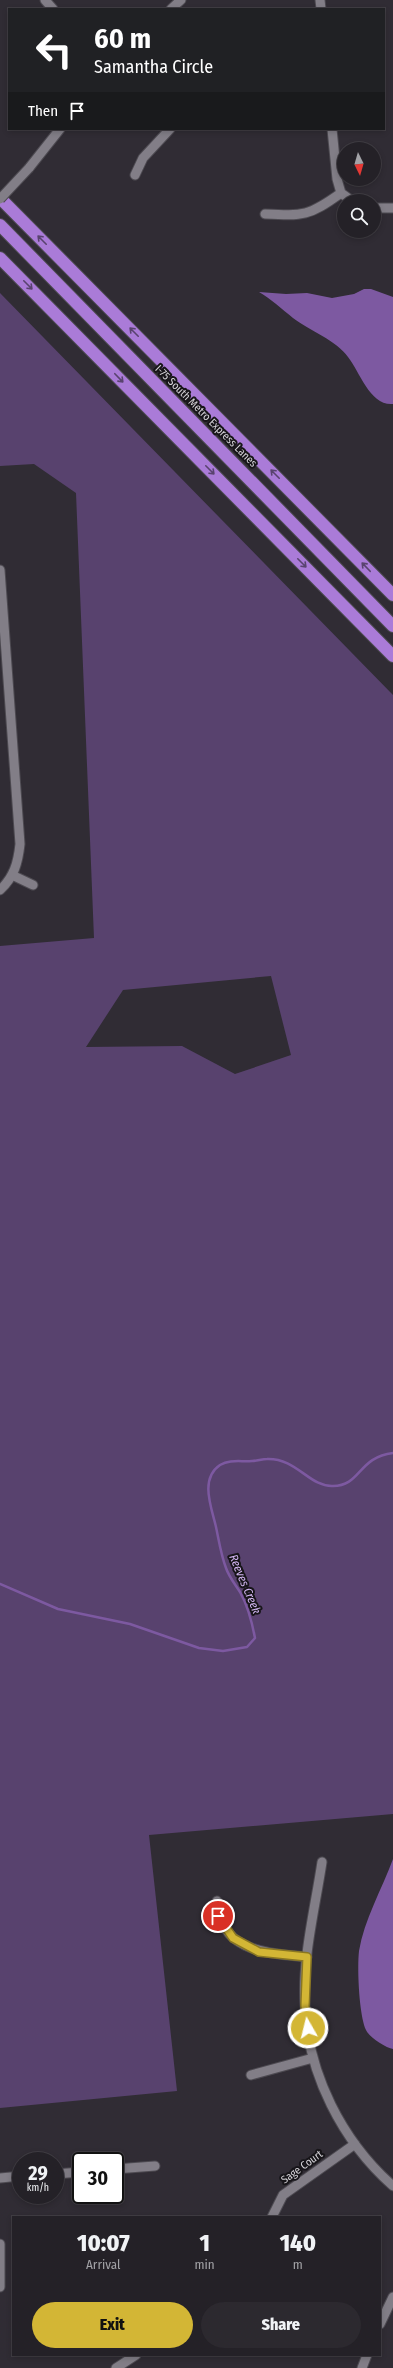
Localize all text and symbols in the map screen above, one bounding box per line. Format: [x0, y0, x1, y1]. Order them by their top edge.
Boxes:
text: 60 m [94, 22, 151, 55]
icon: left [28, 24, 80, 76]
text: Samantha Circle [94, 56, 213, 78]
icon: arrive [66, 100, 88, 122]
text: Then [28, 102, 58, 120]
north arrow [337, 142, 381, 186]
map controls [337, 142, 381, 238]
button: search [337, 194, 381, 238]
one-way arrow [37, 235, 47, 245]
one-way arrow [23, 280, 33, 290]
one-way arrow [129, 327, 139, 337]
street label: I-75 South Metro Express Lanes [152, 362, 260, 470]
one-way arrow [114, 373, 124, 383]
one-way arrow [205, 465, 215, 475]
one-way arrow [270, 469, 280, 479]
one-way arrow [297, 558, 306, 568]
one-way arrow [361, 562, 371, 572]
water label: Reeves Creek [226, 1552, 264, 1616]
pin [201, 1899, 235, 1933]
icon: arrive [207, 1905, 229, 1927]
position arrow [287, 2007, 329, 2049]
street label: Sage Court [279, 2147, 326, 2186]
speed limit sign: 30 [72, 2152, 124, 2204]
text: 29 [28, 2161, 48, 2185]
text: km/h [27, 2182, 49, 2194]
text: 10:07 [77, 2229, 130, 2257]
text: 1 [199, 2229, 210, 2257]
text: 140 [280, 2229, 316, 2257]
text: Arrival [86, 2257, 121, 2272]
text: min [195, 2257, 215, 2272]
text: m [293, 2257, 303, 2272]
button: Exit [32, 2302, 193, 2348]
button: Share [201, 2302, 361, 2348]

